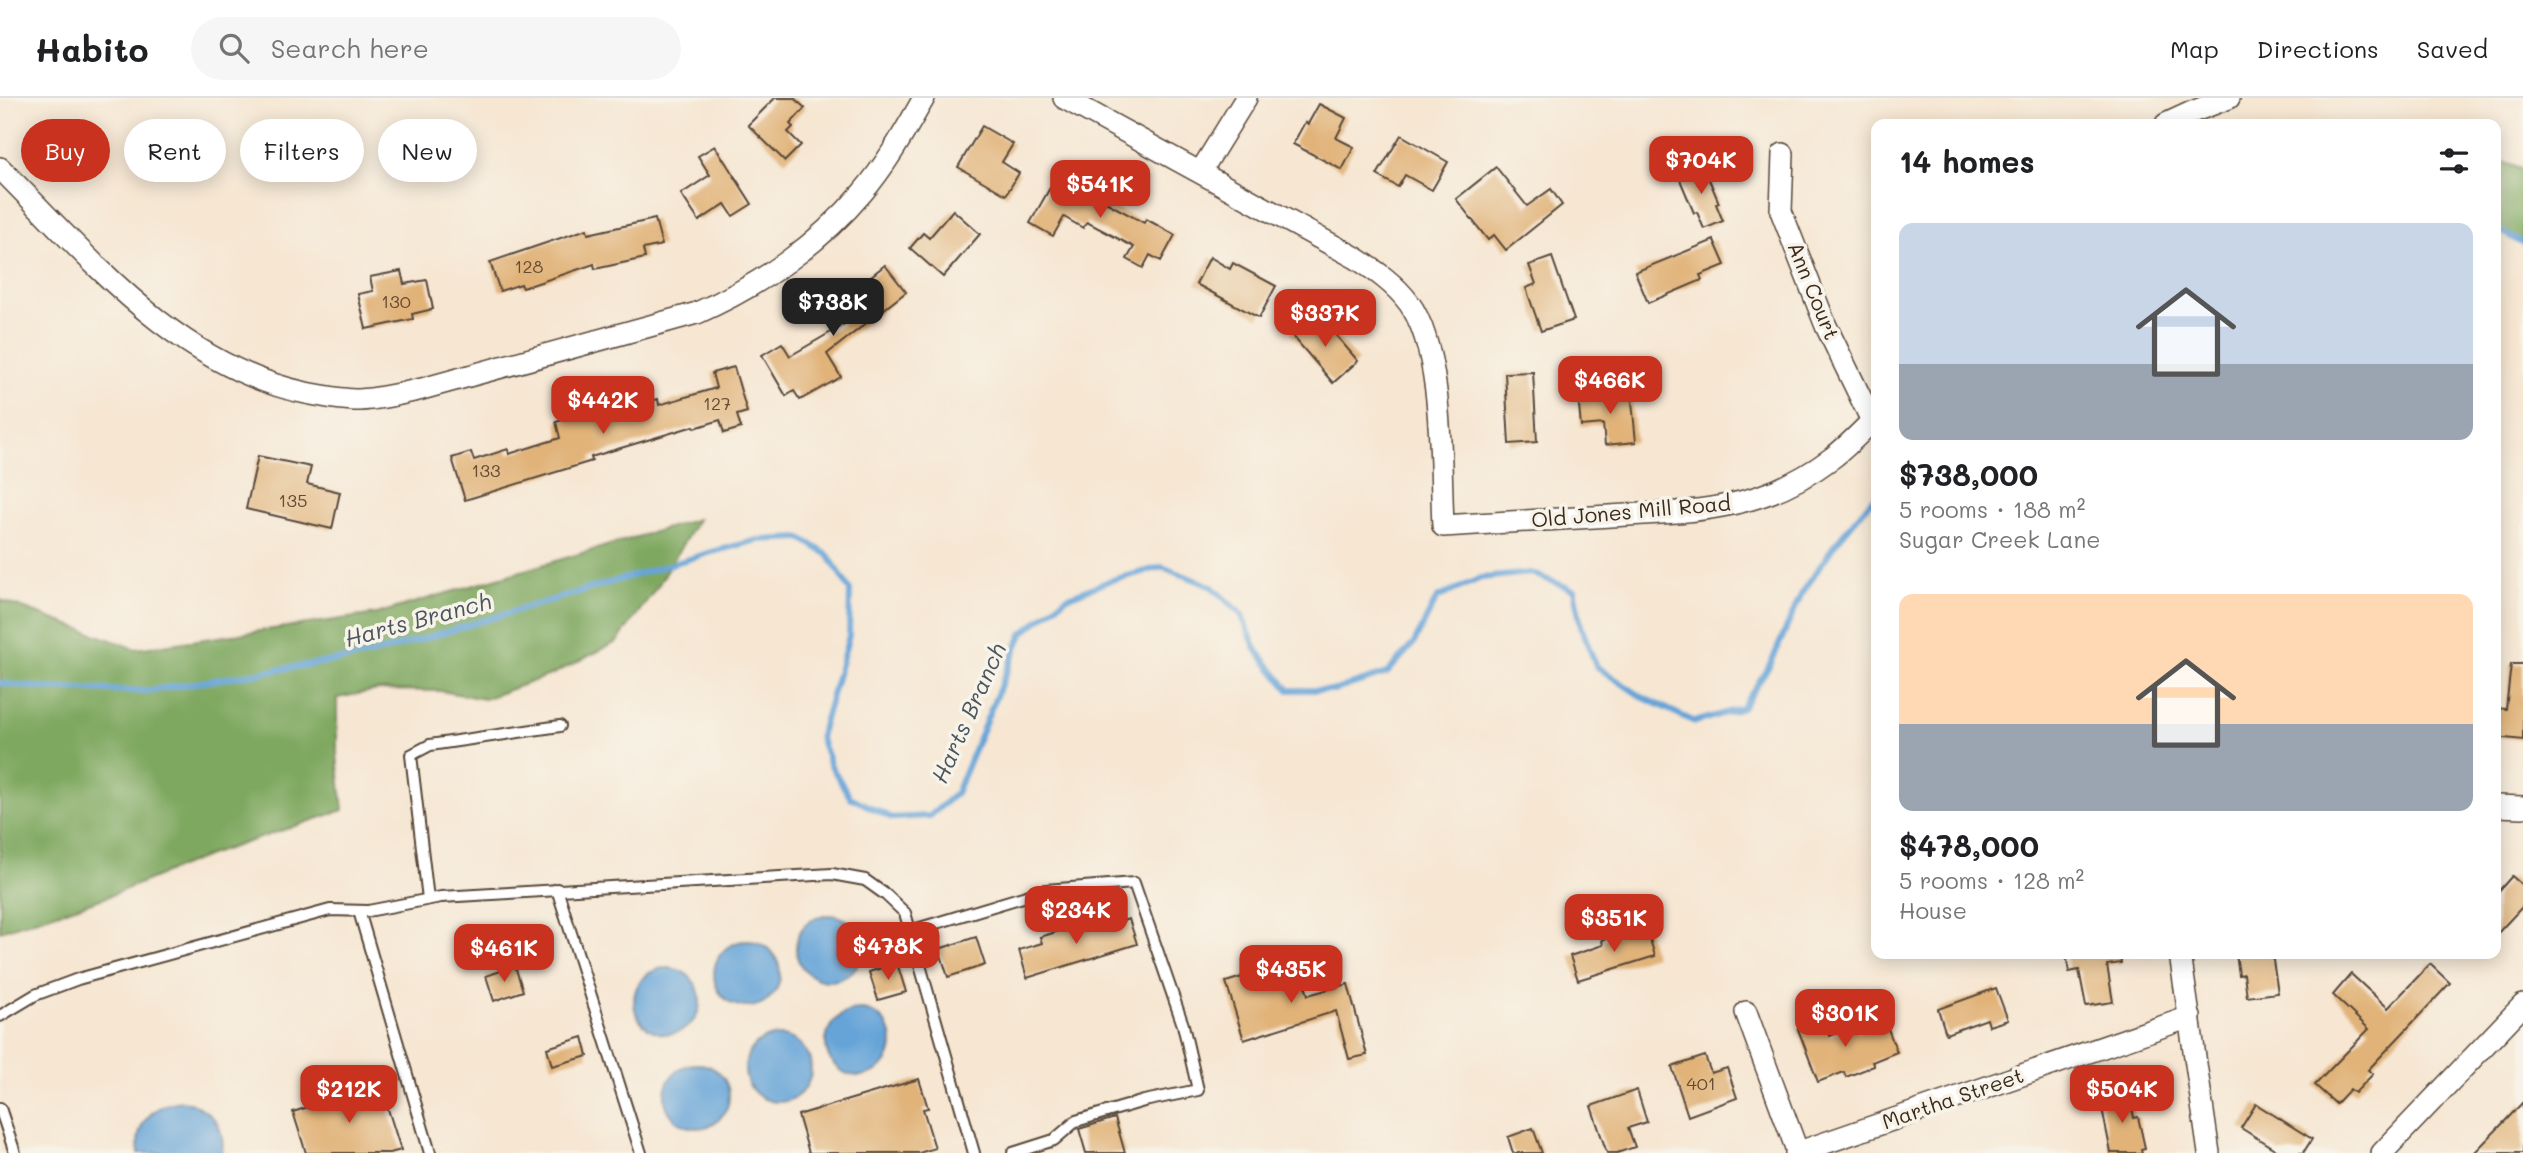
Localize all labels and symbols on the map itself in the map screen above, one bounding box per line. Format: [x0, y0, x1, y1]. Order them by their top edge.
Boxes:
pin: $704K [1652, 136, 1750, 196]
pin: $541K [1051, 160, 1149, 220]
street label: Ann Court [1783, 238, 1846, 343]
house number: 128 [515, 254, 544, 278]
pin: $738K [784, 278, 882, 338]
house number: 130 [381, 289, 411, 313]
pin: $337K [1276, 289, 1374, 349]
pin: $466K [1561, 356, 1659, 416]
pin: $442K [554, 376, 652, 436]
house number: 127 [703, 391, 731, 415]
house number: 133 [471, 458, 501, 482]
house number: 135 [278, 488, 308, 512]
street label: Old Jones Mill Road [1530, 488, 1732, 533]
water label: Harts Branch [341, 585, 494, 653]
water label: Harts Branch [924, 638, 1012, 787]
pin: $234K [1027, 886, 1125, 946]
pin: $351K [1565, 894, 1663, 954]
pin: $478K [839, 922, 937, 982]
pin: $461K [455, 924, 553, 984]
pin: $435K [1242, 946, 1340, 1005]
pin: $301K [1796, 990, 1894, 1049]
street label: Martha Street [1878, 1061, 2027, 1134]
pin: $212K [300, 1066, 398, 1125]
pin: $504K [2073, 1066, 2171, 1125]
house number: 401 [1686, 1071, 1716, 1095]

